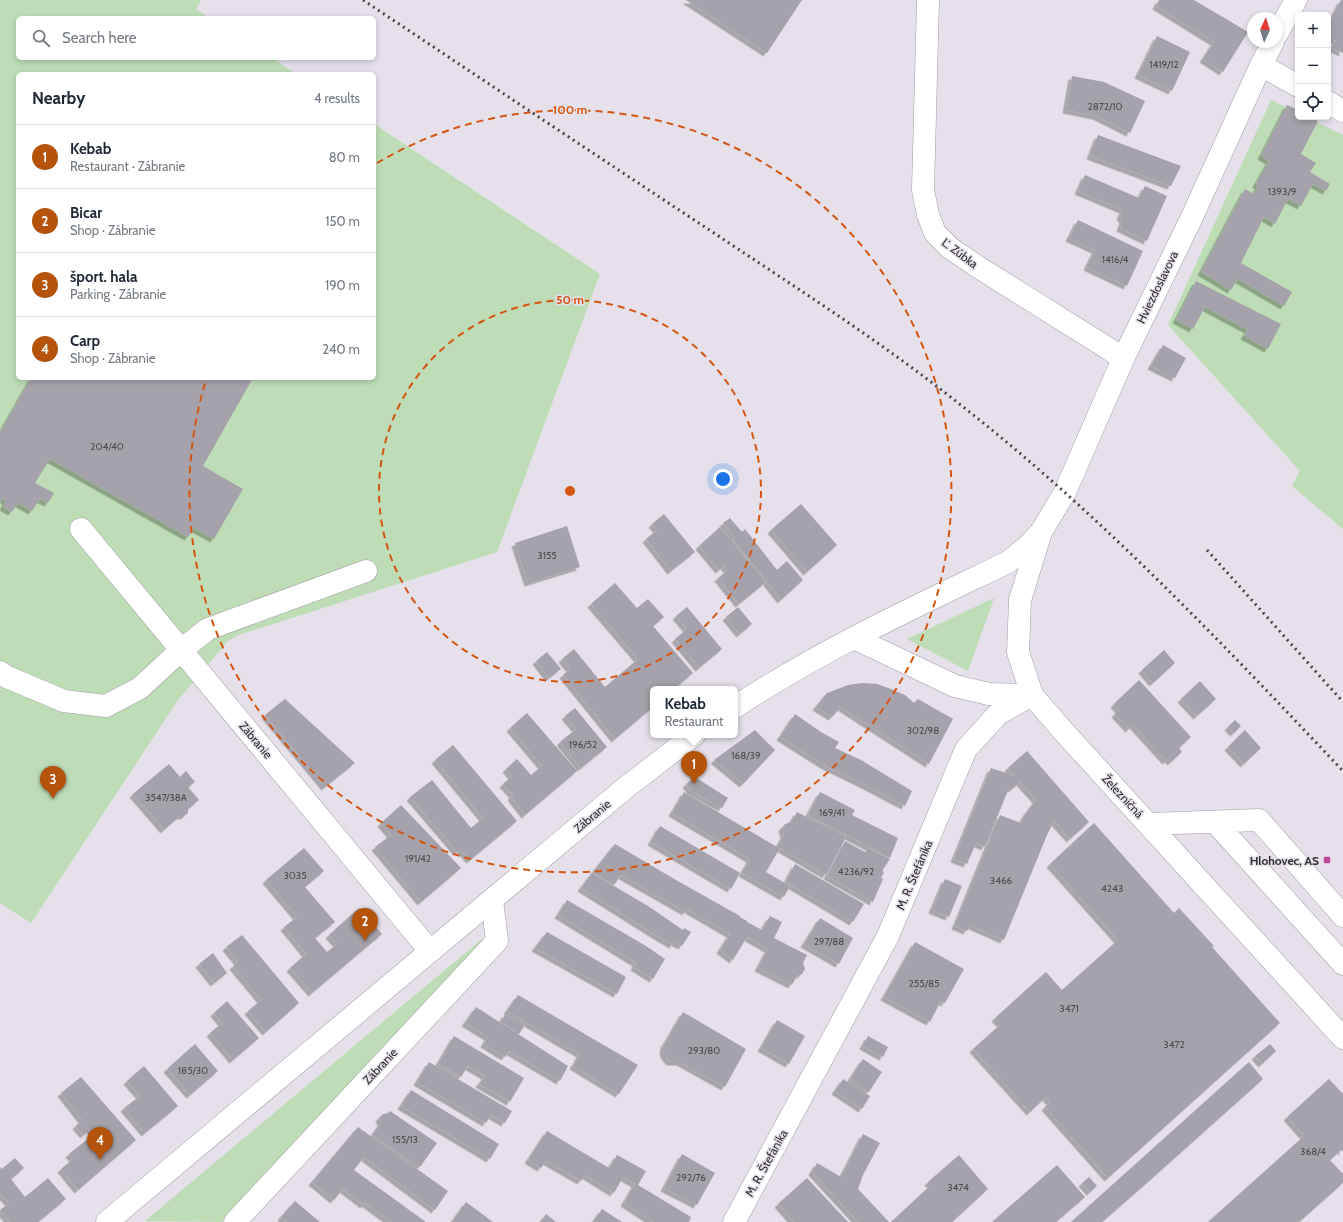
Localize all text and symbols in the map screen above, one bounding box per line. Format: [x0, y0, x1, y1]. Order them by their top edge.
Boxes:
north arrow [1247, 12, 1283, 48]
map controls [1295, 12, 1331, 120]
button: + [1295, 12, 1331, 48]
search box [16, 16, 376, 60]
icon: search [30, 27, 52, 49]
text: Search here [62, 29, 137, 47]
button: − [1295, 48, 1331, 84]
house number: 1419/12 [1149, 58, 1179, 71]
button: locate [1295, 84, 1331, 120]
text: Nearby [32, 88, 85, 108]
text: 4 results [314, 90, 360, 106]
house number: 2872/10 [1087, 100, 1123, 113]
text: 100 m [553, 102, 587, 117]
text: Kebab [70, 140, 111, 158]
text: 1 [43, 149, 47, 165]
text: 80 m [329, 149, 360, 165]
text: Restaurant · Zábranie [70, 158, 185, 174]
house number: 1393/9 [1268, 185, 1297, 198]
text: Bicar [70, 204, 102, 222]
text: 2 [42, 213, 48, 229]
text: 150 m [325, 213, 360, 229]
text: Shop · Zábranie [70, 222, 155, 238]
street label: Ľ. Zúbka [939, 235, 981, 272]
street label: Hviezdoslavova [1133, 248, 1181, 326]
house number: 1416/4 [1102, 253, 1129, 266]
text: šport. hala [70, 268, 137, 286]
text: 3 [41, 277, 49, 293]
text: 190 m [325, 277, 360, 293]
text: Parking · Zábranie [70, 286, 166, 302]
text: 50 m [556, 292, 584, 307]
text: Carp [70, 332, 100, 350]
text: 4 [41, 341, 49, 357]
text: 240 m [322, 341, 360, 357]
text: Shop · Zábranie [70, 350, 155, 366]
house number: 204/40 [90, 440, 124, 453]
your location [713, 469, 733, 489]
centre of rings [563, 484, 577, 498]
house number: 3155 [537, 549, 557, 562]
popup [650, 686, 738, 738]
text: Kebab [665, 695, 706, 713]
text: Restaurant [665, 713, 723, 729]
street label: Zábranie [236, 718, 276, 762]
house number: 302/98 [907, 724, 939, 737]
house number: 196/52 [569, 738, 597, 751]
house number: 168/39 [731, 749, 761, 762]
pin: 1 [681, 751, 707, 784]
pin: 3 [40, 766, 66, 799]
street label: Železničná [1099, 771, 1147, 821]
house number: 3547/38A [145, 791, 188, 804]
street label: Zábranie [570, 796, 614, 836]
house number: 169/41 [819, 806, 845, 819]
street label: M. R. Štefánika [893, 838, 936, 912]
house number: 191/42 [405, 852, 431, 865]
place label: Hlohovec, AS [1250, 853, 1319, 868]
marker: Hlohovec, AS [1322, 855, 1332, 865]
house number: 4236/92 [838, 865, 874, 878]
house number: 3035 [283, 869, 307, 882]
house number: 3466 [990, 874, 1013, 887]
house number: 4243 [1101, 882, 1123, 895]
pin: 2 [352, 908, 378, 941]
house number: 297/88 [814, 935, 844, 948]
house number: 255/85 [909, 977, 939, 990]
house number: 3471 [1059, 1002, 1079, 1015]
house number: 3472 [1163, 1038, 1185, 1051]
house number: 293/80 [688, 1044, 720, 1057]
street label: Zábranie [360, 1045, 400, 1087]
house number: 185/30 [178, 1064, 208, 1077]
pin: 4 [87, 1127, 113, 1160]
street label: M. R. Štefánika [741, 1127, 791, 1199]
house number: 155/13 [392, 1133, 418, 1146]
house number: 368/4 [1300, 1145, 1326, 1158]
house number: 292/76 [676, 1171, 706, 1184]
house number: 3474 [947, 1181, 969, 1194]

